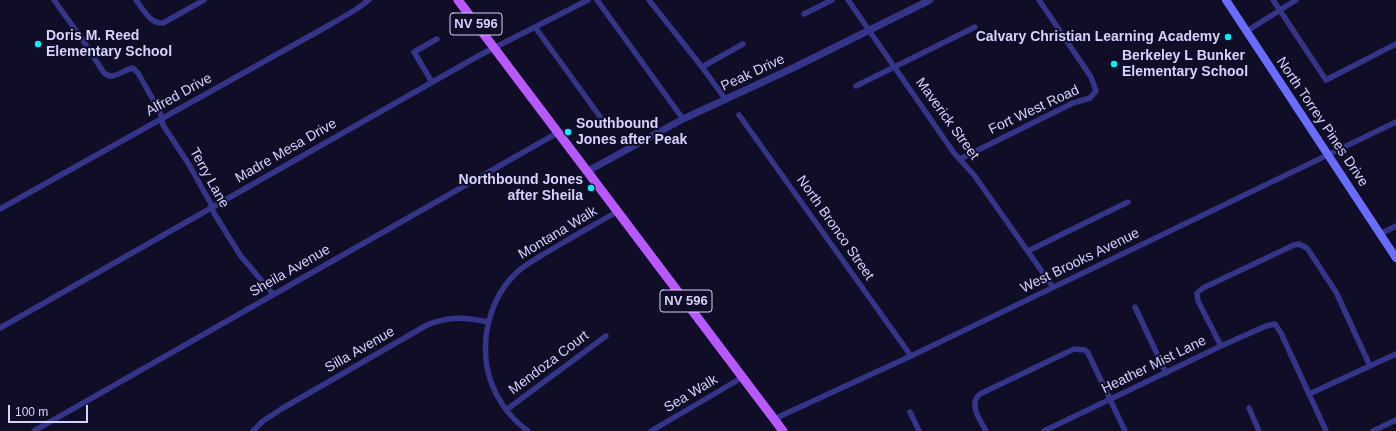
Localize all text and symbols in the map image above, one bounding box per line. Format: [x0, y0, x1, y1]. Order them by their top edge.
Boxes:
road number: NV 596 [450, 13, 502, 35]
place label: Doris M. Reed Elementary School [46, 28, 172, 60]
place label: Calvary Christian Learning Academy [976, 29, 1220, 45]
marker: Calvary Christian Learning Academy [1223, 32, 1233, 42]
marker: Doris M. Reed Elementary School [33, 39, 43, 49]
place label: Berkeley L Bunker Elementary School [1122, 48, 1248, 80]
street label: Peak Drive [718, 51, 788, 95]
street label: North Torrey Pines Drive [1272, 54, 1372, 190]
marker: Berkeley L Bunker Elementary School [1109, 59, 1119, 69]
street label: Alfred Drive [143, 70, 215, 120]
street label: Maverick Street [912, 75, 982, 163]
street label: Fort West Road [986, 82, 1082, 138]
street label: Madre Mesa Drive [232, 115, 340, 187]
place label: Southbound Jones after Peak [576, 116, 687, 148]
marker: Southbound Jones after Peak [563, 127, 573, 137]
street label: Terry Lane [186, 145, 232, 211]
place label: Northbound Jones after Sheila [459, 172, 583, 204]
street label: North Bronco Street [793, 173, 877, 283]
marker: Northbound Jones after Sheila [586, 183, 596, 193]
street label: Montana Walk [516, 203, 600, 263]
street label: West Brooks Avenue [1018, 225, 1142, 297]
street label: Sheila Avenue [247, 241, 333, 301]
road number: NV 596 [660, 290, 712, 312]
street label: Silla Avenue [322, 323, 398, 377]
street label: Mendoza Court [506, 327, 592, 399]
street label: Heather Mist Lane [1099, 332, 1209, 398]
street label: Sea Walk [661, 372, 721, 416]
scale bar [10, 397, 90, 423]
text: 100 m [15, 405, 48, 419]

